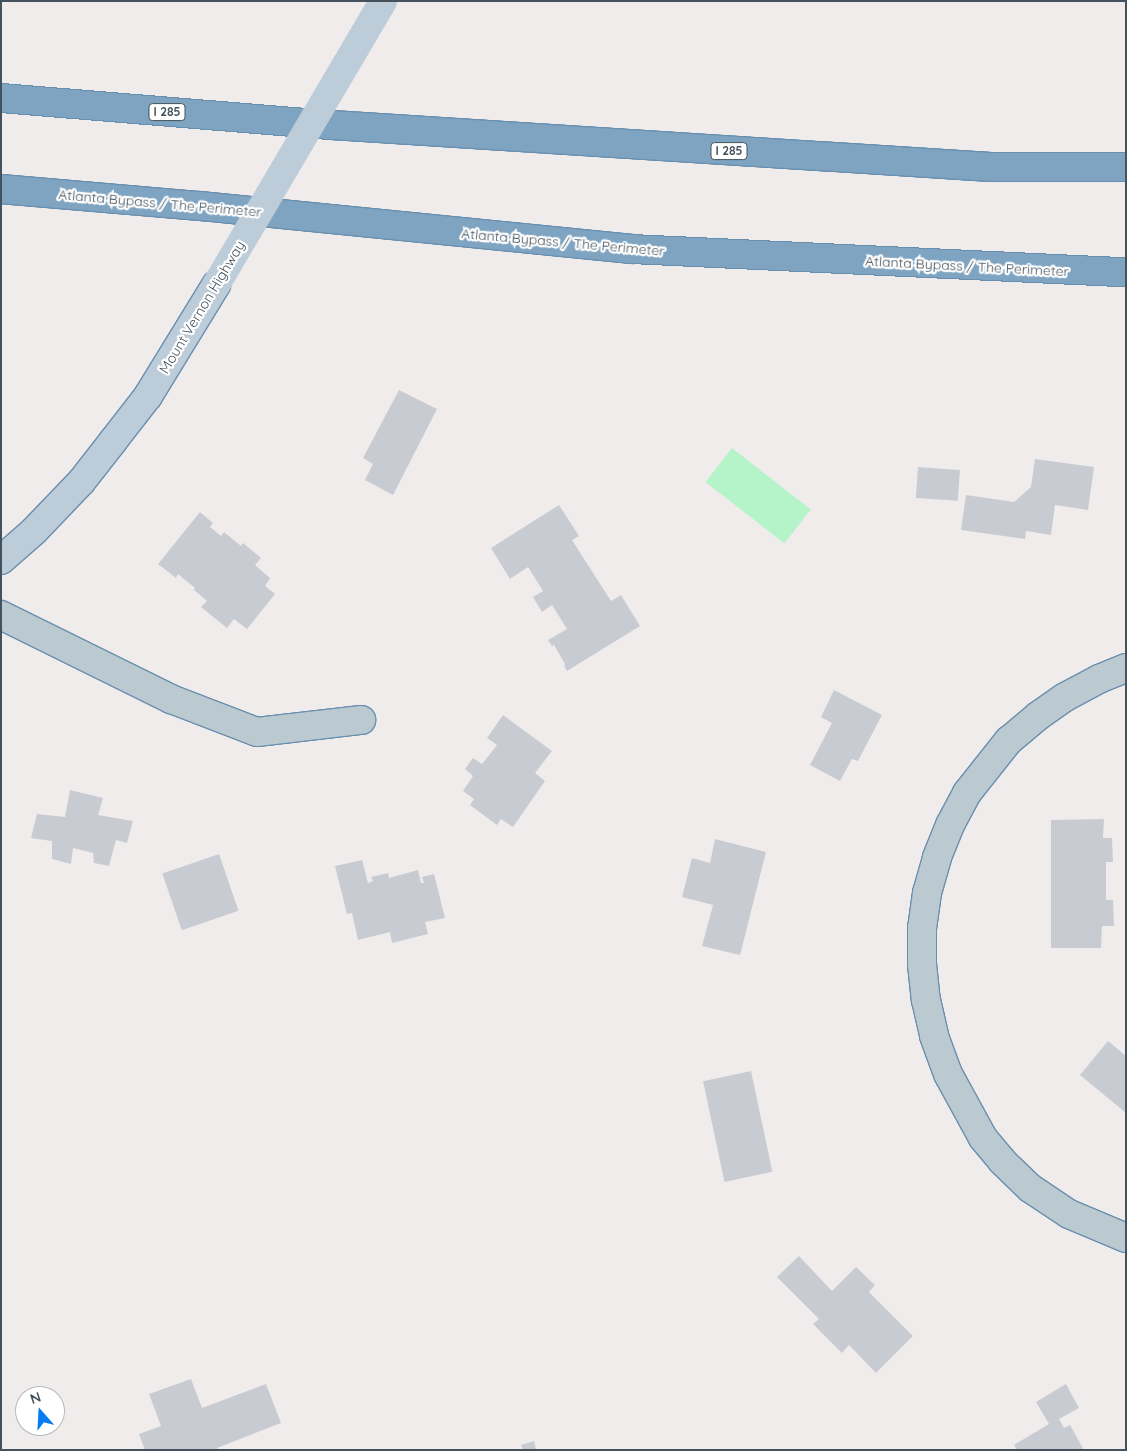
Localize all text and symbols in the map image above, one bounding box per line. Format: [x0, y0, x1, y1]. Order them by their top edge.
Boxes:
road number: I 285 [148, 102, 186, 121]
road number: I 285 [710, 142, 748, 160]
street label: Atlanta Bypass / The Perimeter [58, 186, 262, 220]
street label: Atlanta Bypass / The Perimeter [461, 225, 665, 259]
street label: Mount Vernon Highway [156, 237, 248, 377]
street label: Atlanta Bypass / The Perimeter [865, 252, 1069, 280]
north arrow [15, 1386, 65, 1436]
text: N [28, 1388, 43, 1408]

